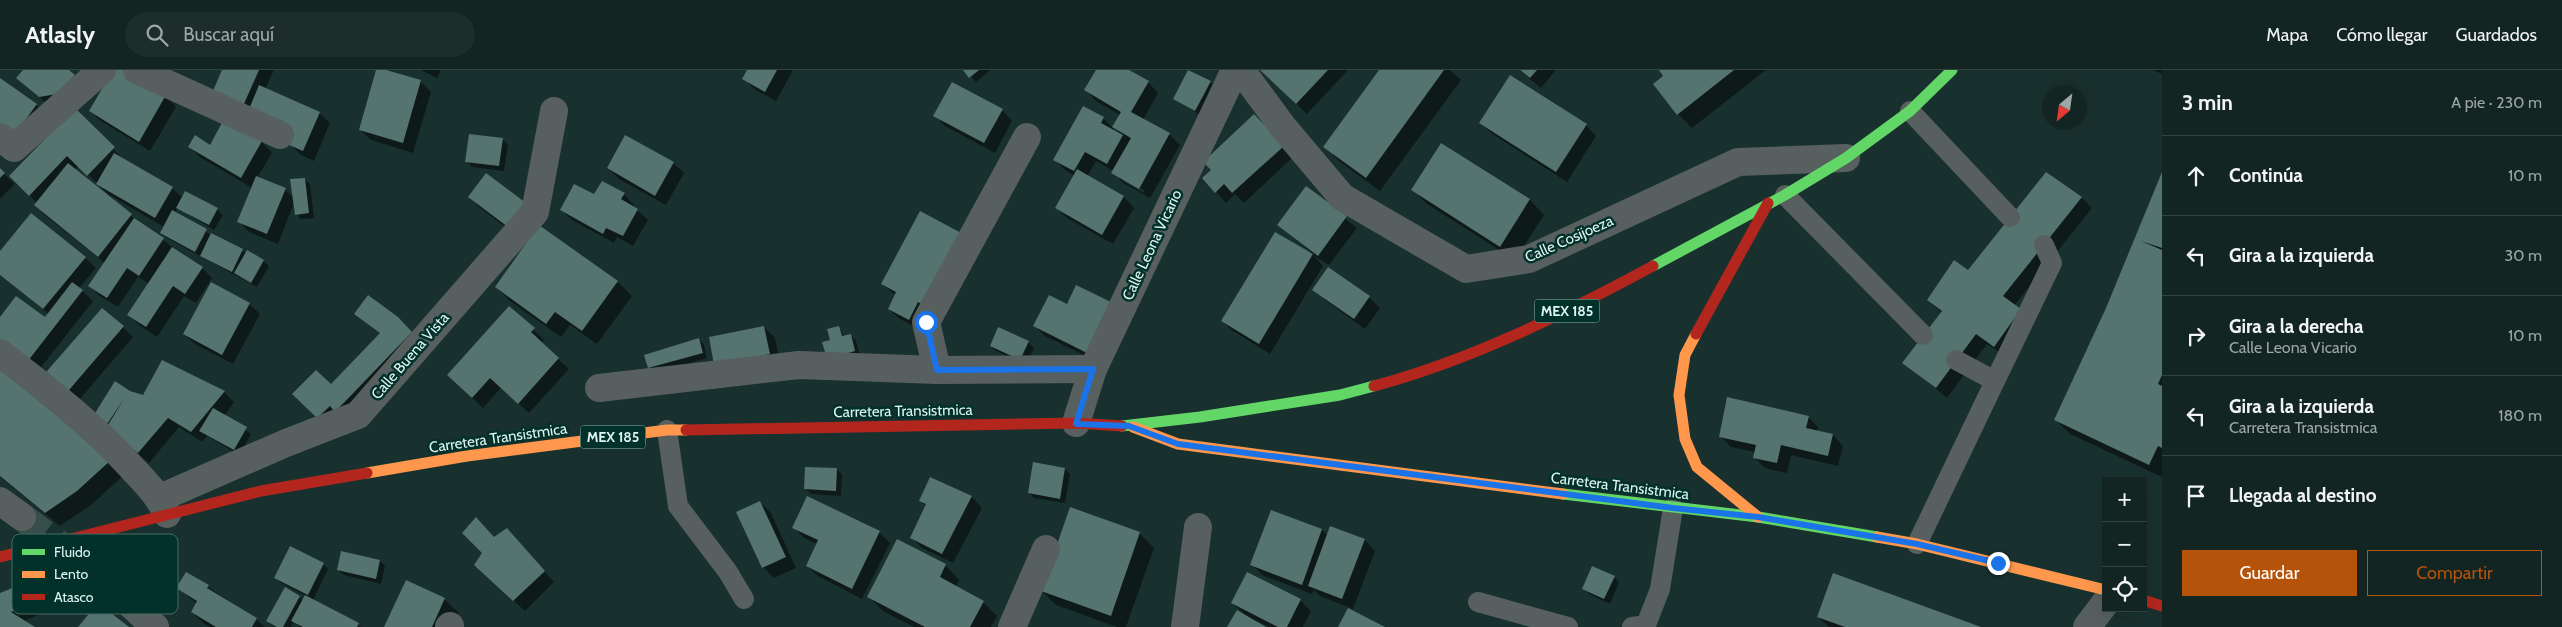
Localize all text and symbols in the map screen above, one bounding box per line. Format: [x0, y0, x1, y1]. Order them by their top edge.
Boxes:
search box [125, 12, 475, 57]
text: Atlasly [25, 20, 95, 49]
icon: search [143, 21, 171, 49]
text: Buscar aquí [183, 23, 274, 46]
text: Mapa [2266, 24, 2308, 46]
text: Cómo llegar [2336, 24, 2428, 46]
text: Guardados [2456, 24, 2537, 46]
north arrow [2042, 85, 2087, 130]
text: 3 min [2182, 90, 2233, 115]
text: A pie · 230 m [2451, 93, 2542, 112]
icon: ahead [2182, 162, 2210, 190]
text: Continúa [2229, 164, 2303, 187]
text: 10 m [2508, 166, 2542, 185]
street label: Calle Leona Vicario [1118, 187, 1186, 303]
street label: Calle Cosijoeza [1522, 211, 1617, 266]
icon: left [2182, 242, 2210, 270]
text: Gira a la izquierda [2229, 244, 2374, 267]
text: 30 m [2505, 246, 2542, 265]
road number: MEX 185 [1534, 300, 1600, 322]
street label: Calle Buena Vista [367, 308, 453, 403]
route start [915, 311, 938, 334]
text: Gira a la derecha [2229, 315, 2364, 338]
icon: right [2182, 322, 2210, 350]
text: 10 m [2508, 326, 2542, 345]
text: Calle Leona Vicario [2229, 338, 2357, 357]
text: Gira a la izquierda [2229, 395, 2374, 418]
street label: Carretera Transistmica [833, 401, 974, 421]
icon: left [2182, 402, 2210, 430]
text: 180 m [2498, 406, 2542, 425]
text: Carretera Transistmica [2229, 418, 2377, 437]
street label: Carretera Transistmica [428, 419, 569, 457]
road number: MEX 185 [580, 426, 646, 448]
street label: Carretera Transistmica [1550, 469, 1691, 504]
map controls [2102, 477, 2147, 612]
button: + [2102, 477, 2147, 522]
icon: arrive [2182, 482, 2210, 510]
text: Llegada al destino [2229, 484, 2376, 507]
button: − [2102, 522, 2147, 567]
legend [12, 534, 178, 614]
text: Fluido [54, 543, 91, 561]
button: Guardar [2182, 550, 2357, 596]
button: Compartir [2367, 550, 2542, 596]
route end [1987, 552, 2010, 575]
text: Lento [54, 565, 88, 583]
button: locate [2102, 567, 2147, 612]
text: Atasco [54, 588, 94, 606]

